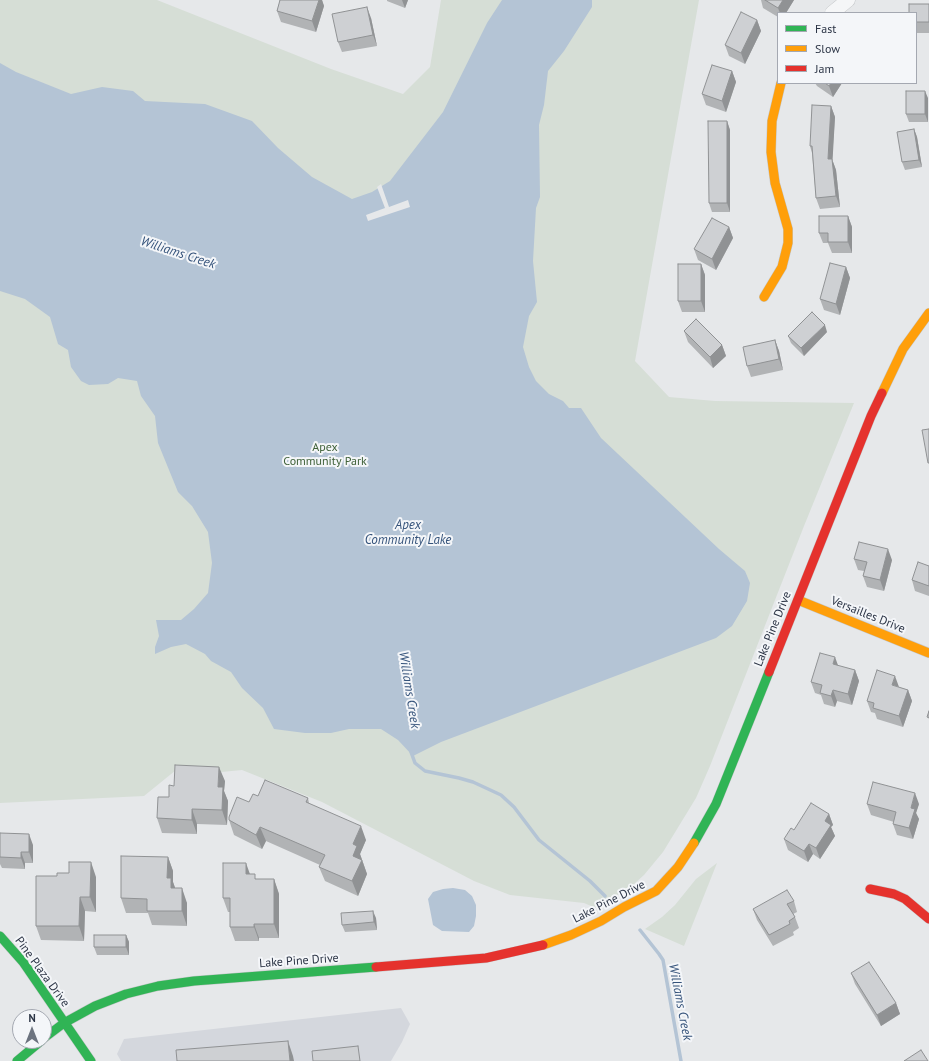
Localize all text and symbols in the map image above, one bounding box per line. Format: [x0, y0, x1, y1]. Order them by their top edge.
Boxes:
legend [777, 12, 917, 84]
text: Fast [815, 21, 836, 36]
text: Slow [815, 41, 840, 56]
text: Jam [815, 61, 834, 76]
water label: Williams Creek [139, 234, 217, 272]
park label: Apex Community Park [283, 441, 367, 469]
water label: Apex Community Lake [365, 517, 451, 548]
street label: Lake Pine Drive [751, 589, 795, 669]
street label: Versailles Drive [829, 594, 907, 636]
water label: Williams Creek [395, 650, 423, 730]
street label: Lake Pine Drive [570, 878, 648, 926]
street label: Pine Plaza Drive [12, 934, 72, 1010]
street label: Lake Pine Drive [259, 951, 339, 971]
water label: Williams Creek [665, 962, 695, 1042]
north arrow [12, 1009, 52, 1049]
text: N [28, 1011, 36, 1025]

